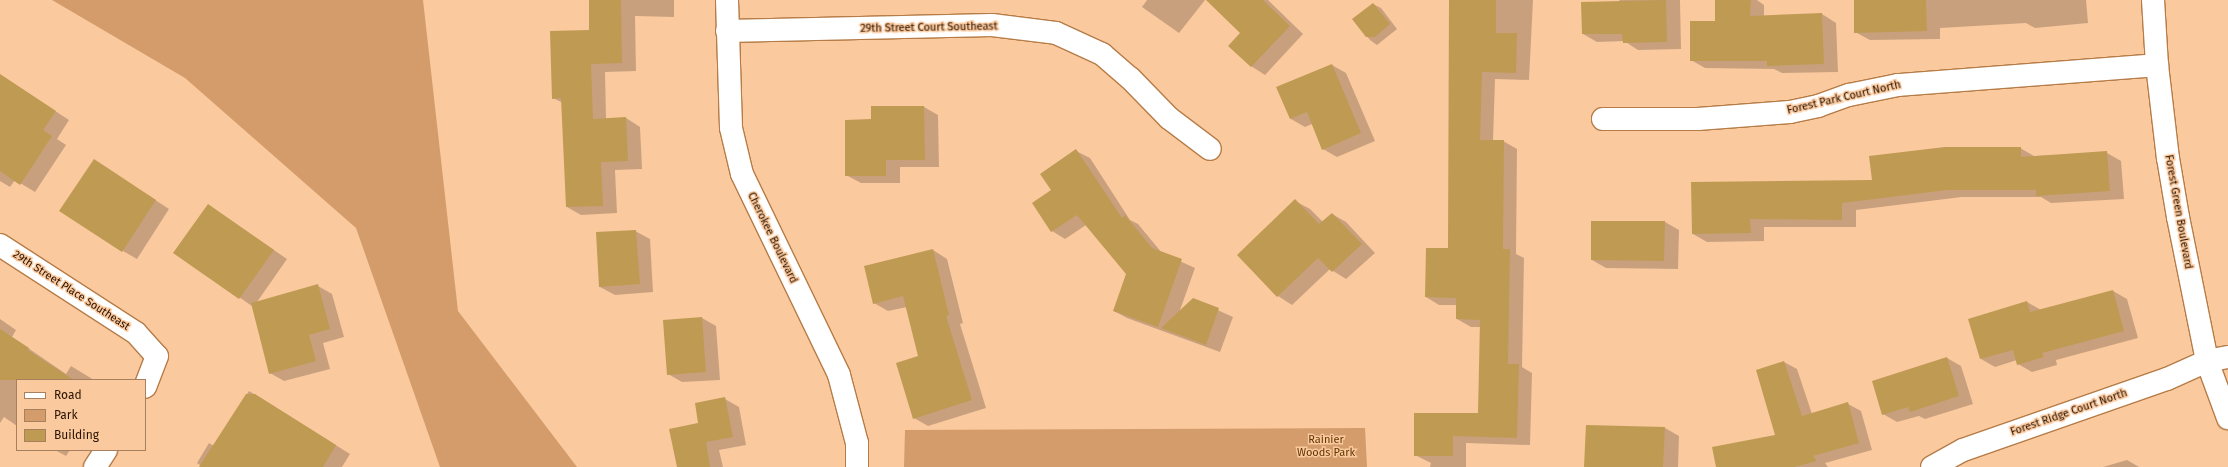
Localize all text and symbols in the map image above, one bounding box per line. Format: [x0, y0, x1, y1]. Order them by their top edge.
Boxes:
street label: 29th Street Court Southeast [860, 20, 998, 36]
street label: Forest Park Court North [1786, 78, 1902, 118]
street label: Forest Green Boulevard [2161, 154, 2195, 270]
street label: Cherokee Boulevard [744, 190, 800, 286]
street label: 29th Street Place Southeast [10, 248, 132, 334]
legend [16, 379, 146, 451]
street label: Forest Ridge Court North [2009, 387, 2129, 439]
text: Road [54, 388, 82, 402]
text: Park [54, 408, 78, 422]
text: Building [54, 428, 99, 442]
park label: Rainier Woods Park [1297, 434, 1355, 460]

